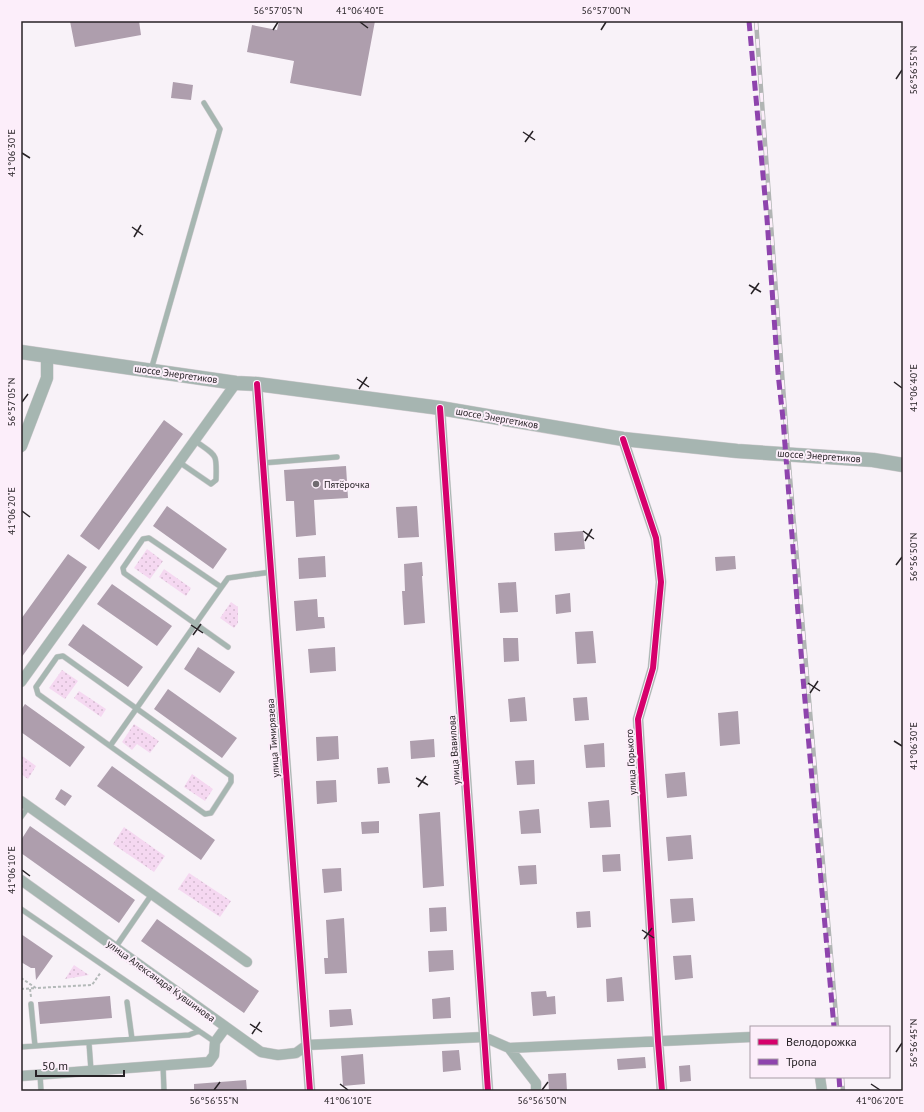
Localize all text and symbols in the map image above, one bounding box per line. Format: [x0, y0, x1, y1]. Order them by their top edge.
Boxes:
text: 56°57'05"N [253, 4, 303, 17]
text: 41°06'40"E [336, 4, 384, 17]
text: 56°57'00"N [581, 4, 631, 17]
text: 56°56'55"N [907, 45, 920, 95]
text: 41°06'30"E [5, 129, 18, 177]
street label: шоссе Энергетиков [134, 362, 218, 386]
text: 41°06'40"E [907, 364, 920, 412]
text: 56°57'05"N [5, 377, 18, 427]
street label: шоссе Энергетиков [455, 404, 539, 432]
street label: шоссе Энергетиков [777, 447, 861, 465]
place label: Пятёрочка [324, 478, 370, 491]
marker: Пятёрочка [311, 479, 321, 489]
text: 41°06'20"E [5, 487, 18, 535]
text: 56°56'50"N [907, 532, 920, 582]
street label: улица Тимирязева [264, 698, 282, 778]
street label: улица Вавилова [445, 715, 463, 785]
text: 41°06'30"E [907, 722, 920, 770]
street label: улица Горького [623, 729, 639, 795]
text: 41°06'10"E [5, 846, 18, 894]
street label: улица Александра Кувшинова [104, 937, 218, 1025]
text: 56°56'45"N [907, 1018, 920, 1068]
legend [750, 1026, 890, 1078]
text: Велодорожка [786, 1034, 857, 1049]
scale bar [36, 1052, 124, 1078]
text: Тропа [786, 1054, 817, 1069]
text: 50 m [42, 1058, 68, 1073]
text: 56°56'55"N [189, 1094, 239, 1107]
text: 41°06'10"E [324, 1094, 372, 1107]
text: 56°56'50"N [517, 1094, 567, 1107]
text: 41°06'20"E [856, 1094, 904, 1107]

